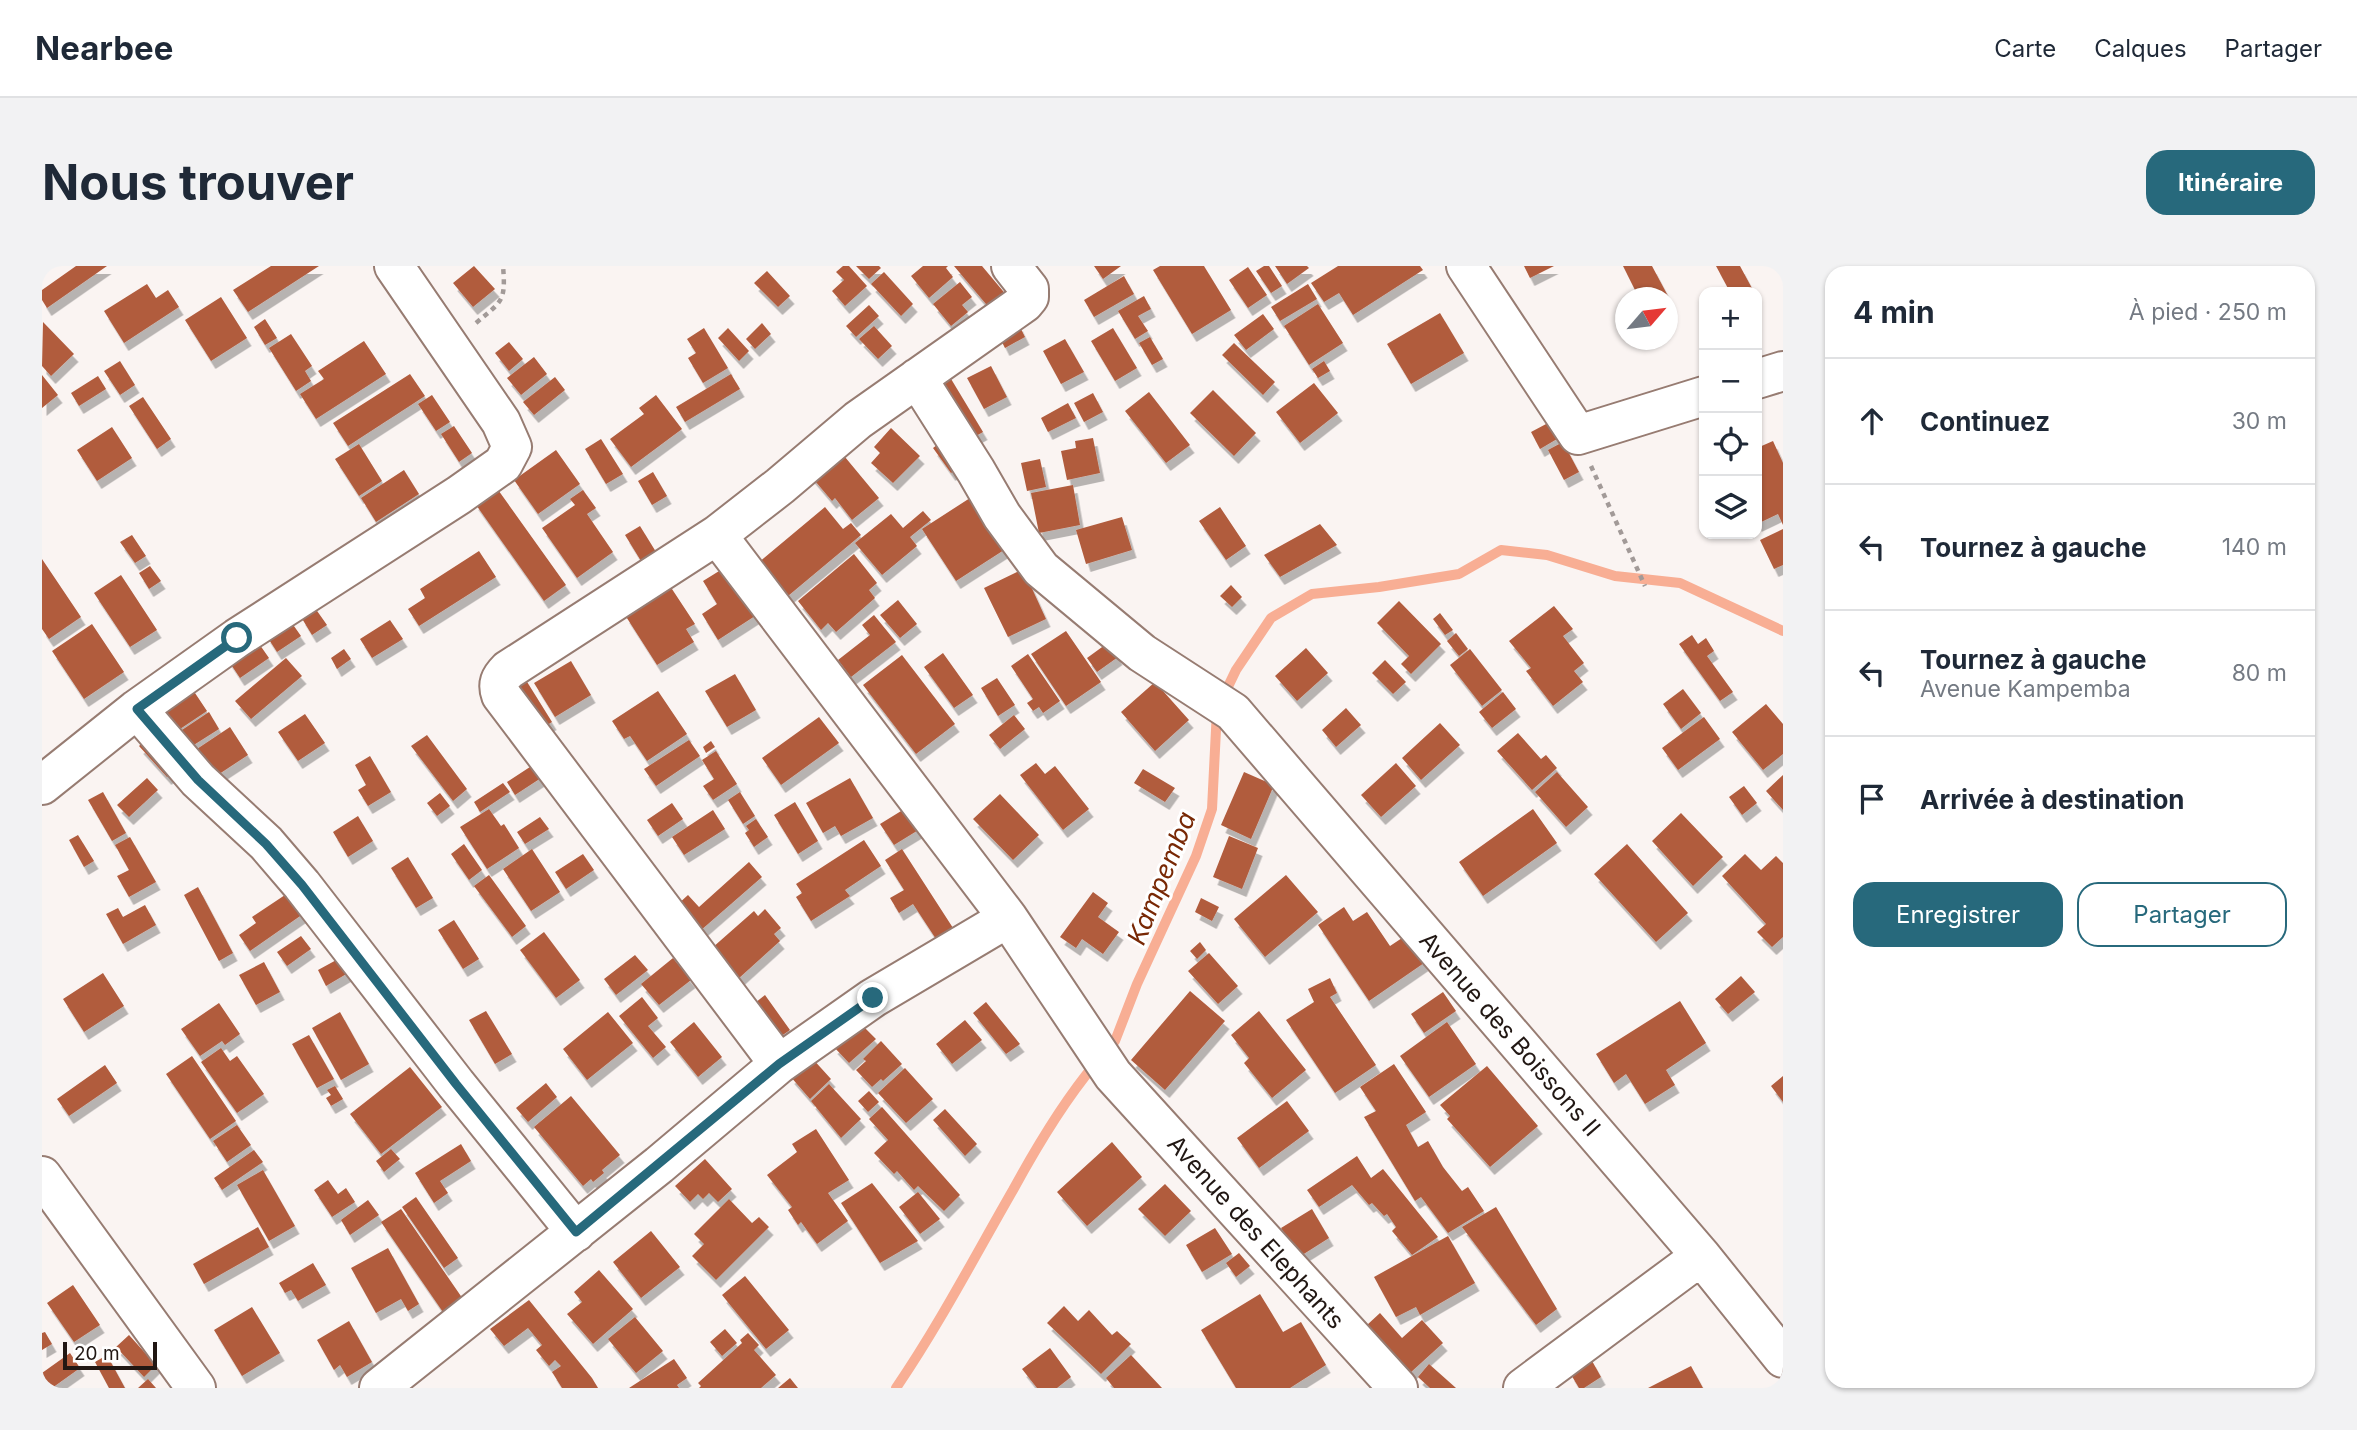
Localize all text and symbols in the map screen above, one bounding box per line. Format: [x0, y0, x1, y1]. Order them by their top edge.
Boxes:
text: Nearbee [35, 28, 173, 68]
text: Carte [1994, 34, 2056, 63]
text: Calques [2094, 34, 2187, 63]
text: Partager [2225, 34, 2322, 63]
button: Itinéraire [2146, 150, 2315, 215]
text: Nous trouver [42, 153, 354, 212]
north arrow [1615, 287, 1678, 350]
map controls [1699, 287, 1762, 539]
button: + [1699, 287, 1762, 350]
text: 4 min [1853, 294, 1935, 330]
text: À pied · 250 m [2129, 298, 2287, 326]
button: − [1699, 350, 1762, 413]
icon: ahead [1853, 402, 1891, 440]
text: Continuez [1920, 406, 2050, 437]
text: 30 m [2232, 407, 2287, 435]
button: locate [1699, 413, 1762, 476]
button: layers [1699, 476, 1762, 539]
icon: left [1853, 528, 1891, 566]
text: Tournez à gauche [1920, 532, 2146, 563]
text: 140 m [2222, 533, 2287, 561]
route start [221, 622, 252, 653]
text: Tournez à gauche [1920, 644, 2146, 675]
icon: left [1853, 654, 1891, 692]
text: 80 m [2232, 659, 2287, 687]
text: Avenue Kampemba [1920, 675, 2131, 703]
icon: arrive [1853, 780, 1891, 818]
text: Arrivée à destination [1920, 784, 2185, 815]
water label: Kampemba [1120, 807, 1202, 949]
button: Enregistrer [1853, 882, 2063, 947]
button: Partager [2077, 882, 2287, 947]
street label: Avenue des Boissons II [1413, 926, 1607, 1142]
route end [857, 982, 888, 1013]
street label: Avenue des Elephants [1162, 1129, 1350, 1335]
scale bar [63, 1339, 158, 1371]
text: 20 m [74, 1342, 120, 1365]

